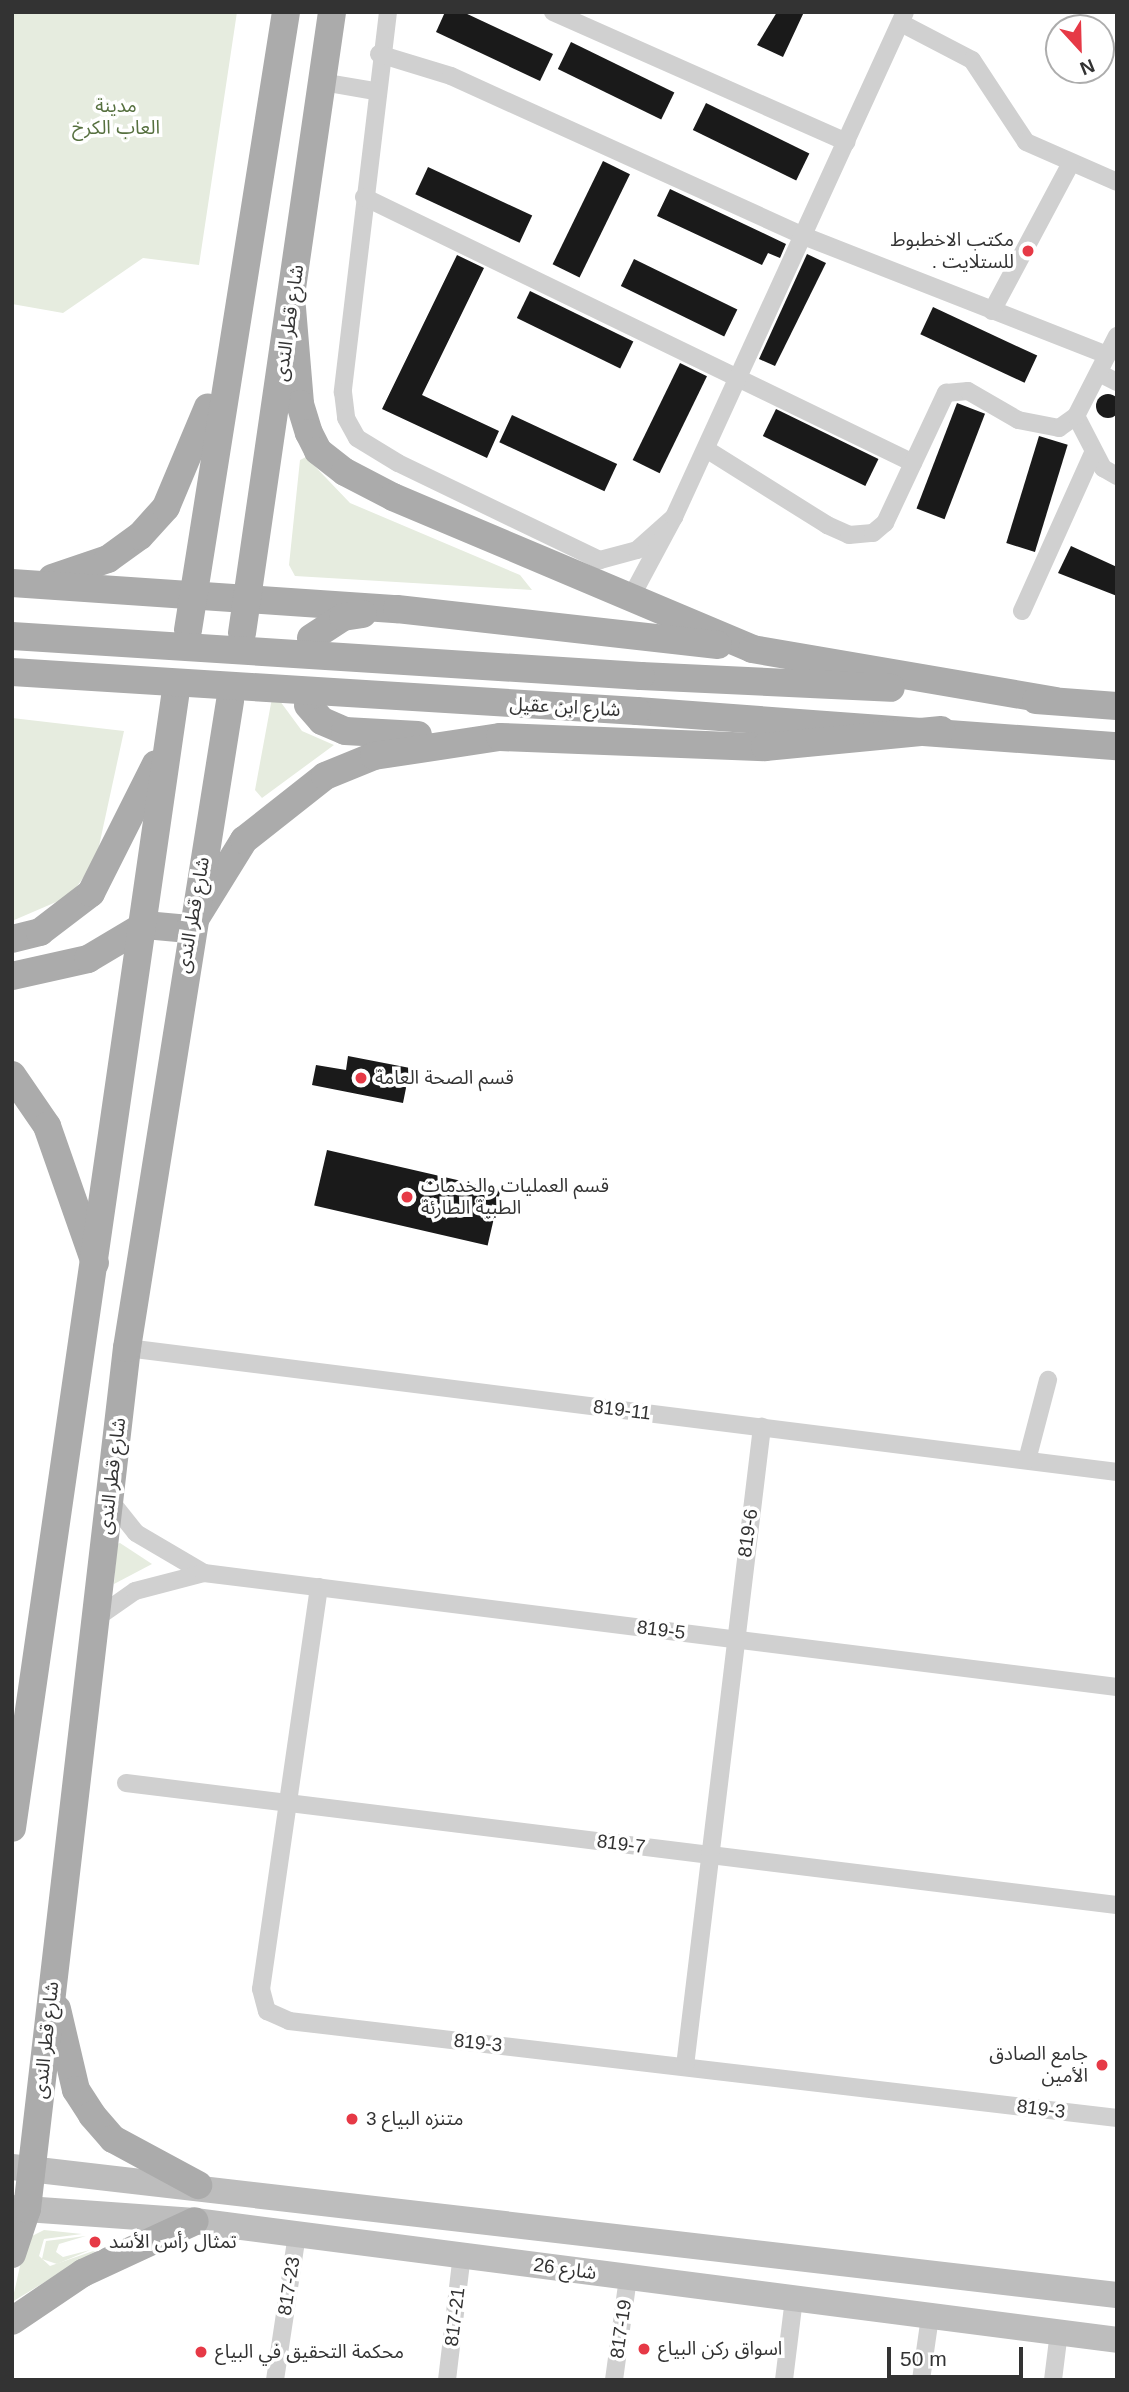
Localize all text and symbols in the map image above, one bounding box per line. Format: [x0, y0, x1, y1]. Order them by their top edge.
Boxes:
north arrow [1045, 14, 1115, 84]
text: N [1077, 55, 1098, 79]
park label: مدينة العاب الكرخ [72, 95, 160, 139]
place label: مكتب الاخطبوط . للستلايت [891, 229, 1014, 273]
marker: مكتب الاخطبوط . للستلايت [1020, 243, 1036, 259]
street label: شارع قطر الندى [270, 263, 308, 383]
street label: شارع ابن عقيل [509, 693, 621, 721]
street label: شارع قطر الندى [172, 855, 214, 975]
place label: قسم الصحة العامة [375, 1067, 514, 1089]
marker: قسم الصحة العامة [353, 1070, 369, 1086]
place label: قسم العمليات والخدمات الطبية الطارئة [421, 1175, 609, 1219]
marker: قسم العمليات والخدمات الطبية الطارئة [399, 1189, 415, 1205]
street label: 819-11 [592, 1395, 652, 1425]
street label: شارع قطر الندى [94, 1416, 130, 1536]
street label: 819-6 [733, 1507, 763, 1559]
street label: 819-5 [635, 1616, 687, 1644]
street label: 819-7 [595, 1830, 647, 1858]
street label: شارع قطر الندى [29, 1980, 63, 2100]
street label: 819-3 [453, 2029, 503, 2057]
place label: جامع الصادق الأمين [989, 2043, 1088, 2087]
marker: جامع الصادق الأمين [1094, 2057, 1110, 2073]
street label: 819-3 [1015, 2095, 1067, 2123]
place label: متنزه البياع 3 [366, 2108, 463, 2130]
marker: متنزه البياع 3 [344, 2111, 360, 2127]
place label: تمثال رأس الأسد [109, 2231, 237, 2253]
marker: تمثال رأس الأسد [87, 2234, 103, 2250]
street label: شارع 26 [532, 2253, 598, 2285]
street label: 817-23 [273, 2255, 305, 2317]
street label: 817-21 [440, 2286, 470, 2348]
street label: 817-19 [606, 2298, 636, 2360]
scale bar [891, 2332, 1028, 2376]
place label: اسواق ركن البياع [658, 2338, 782, 2360]
place label: محكمة التحقيق في البياع [215, 2341, 404, 2363]
marker: اسواق ركن البياع [636, 2341, 652, 2357]
marker: محكمة التحقيق في البياع [193, 2344, 209, 2360]
text: 50 m [900, 2347, 947, 2370]

